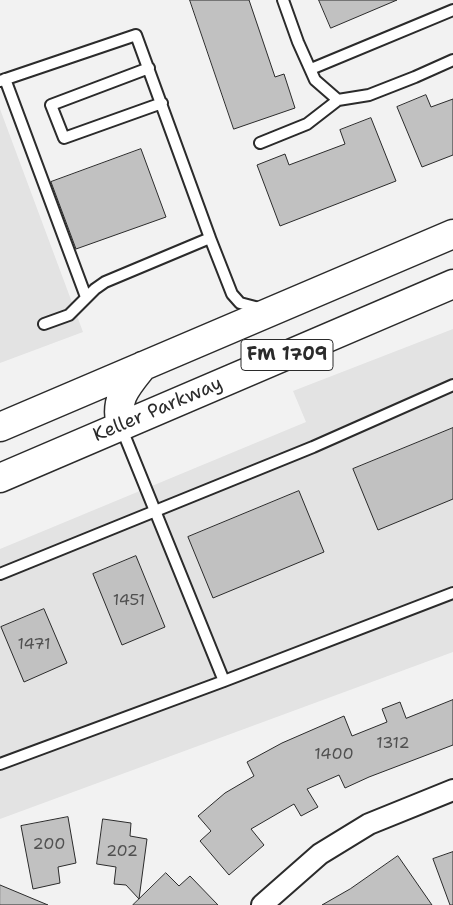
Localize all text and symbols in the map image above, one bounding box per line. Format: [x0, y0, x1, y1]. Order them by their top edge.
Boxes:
road number: FM 1709 [241, 340, 333, 370]
street label: Keller Parkway [90, 372, 226, 448]
house number: 1451 [113, 591, 145, 611]
house number: 1471 [17, 635, 51, 655]
house number: 1312 [376, 734, 410, 754]
house number: 1400 [314, 745, 354, 765]
house number: 200 [33, 835, 65, 855]
house number: 202 [106, 842, 138, 862]

